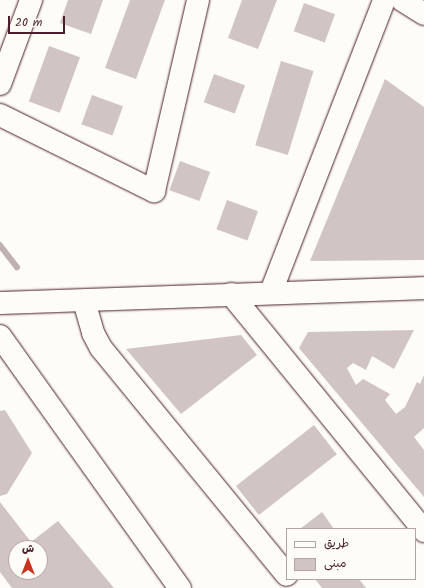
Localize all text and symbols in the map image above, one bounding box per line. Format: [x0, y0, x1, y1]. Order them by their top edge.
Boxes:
scale bar [10, 8, 67, 34]
text: 20 m [15, 13, 42, 32]
legend [286, 528, 416, 580]
text: طريق [324, 534, 349, 553]
north arrow [8, 540, 48, 580]
text: ش [22, 540, 34, 558]
text: مبنى [324, 554, 347, 573]

